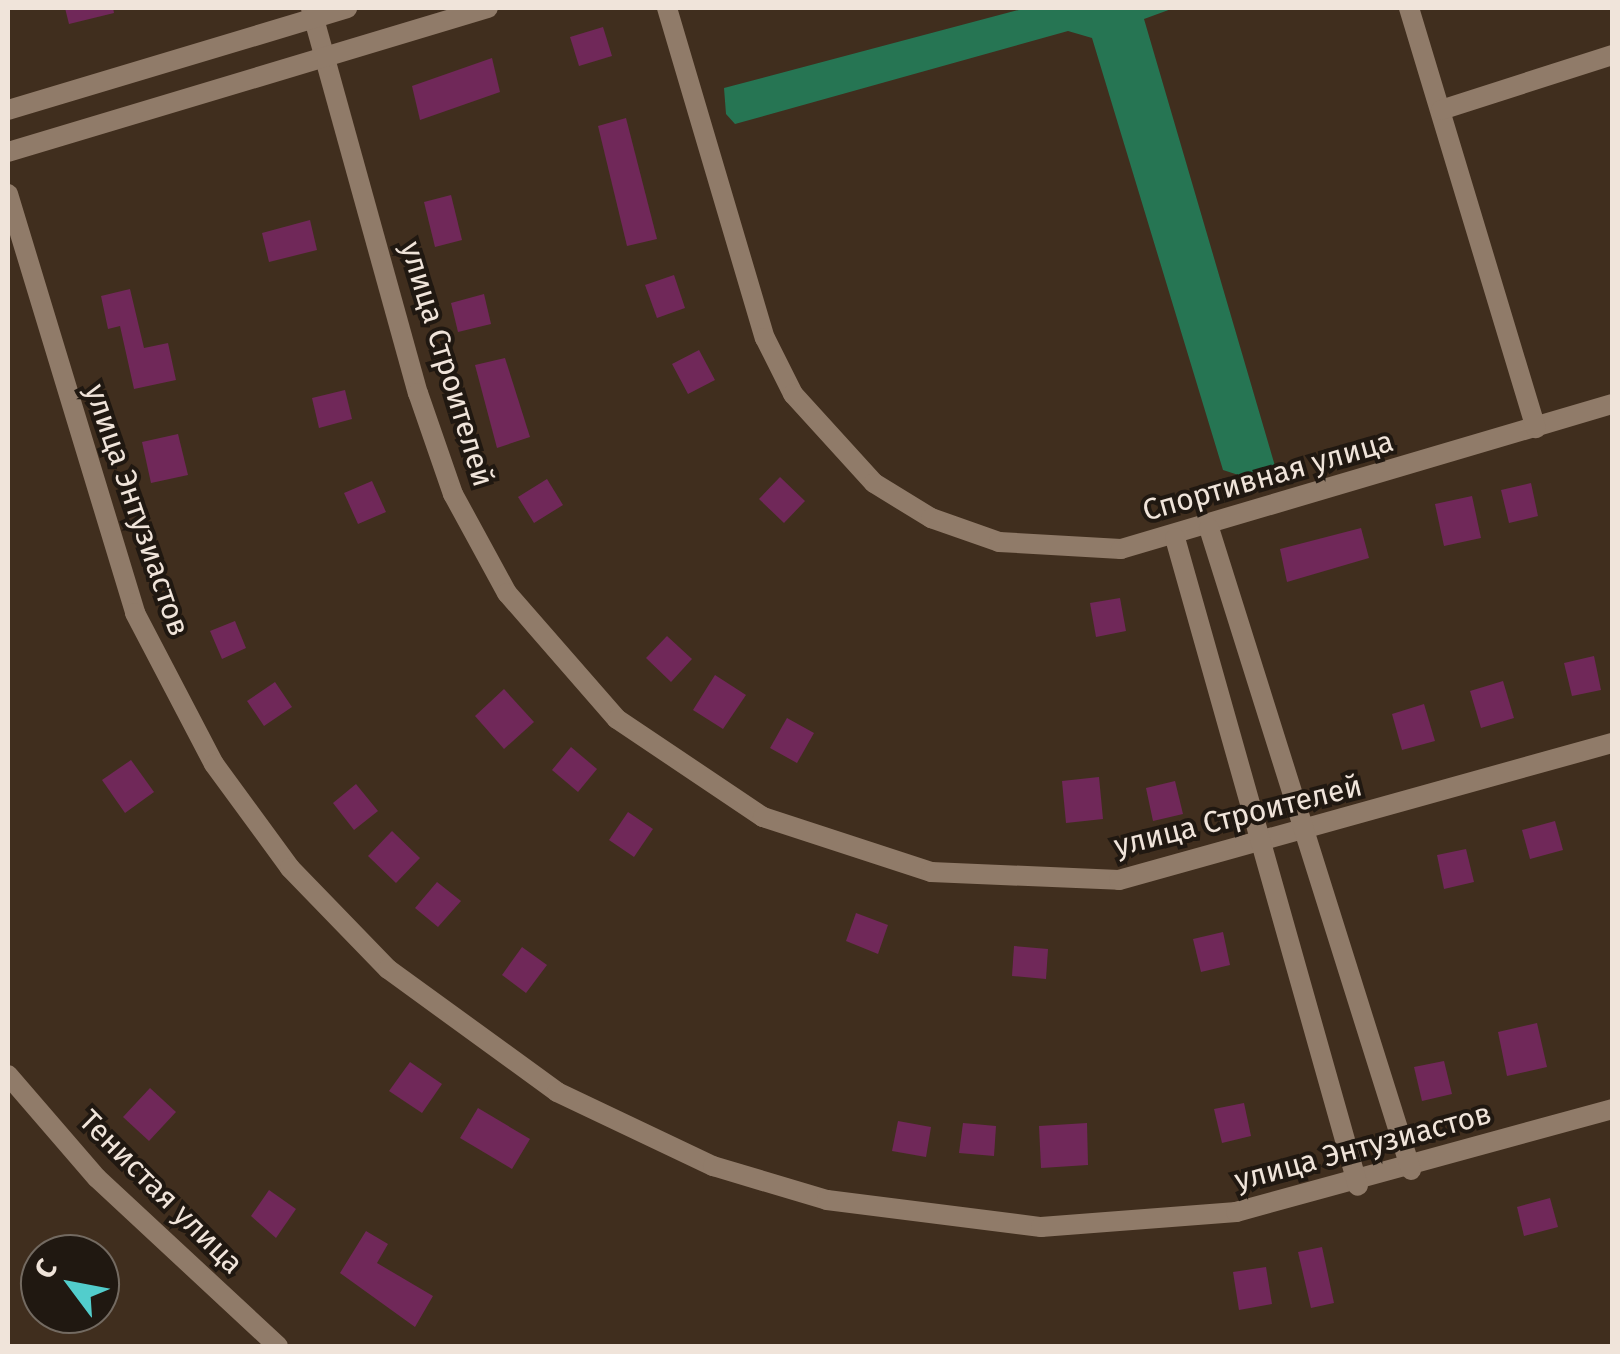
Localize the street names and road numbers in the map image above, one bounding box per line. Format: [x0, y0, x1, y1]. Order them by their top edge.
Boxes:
street label: улица Строителей [393, 237, 501, 491]
street label: улица Энтузиастов [77, 379, 197, 641]
street label: Спортивная улица [1138, 423, 1398, 529]
street label: улица Строителей [1110, 768, 1366, 864]
street label: улица Энтузиастов [1231, 1095, 1495, 1199]
street label: Тенистая улица [72, 1103, 250, 1281]

